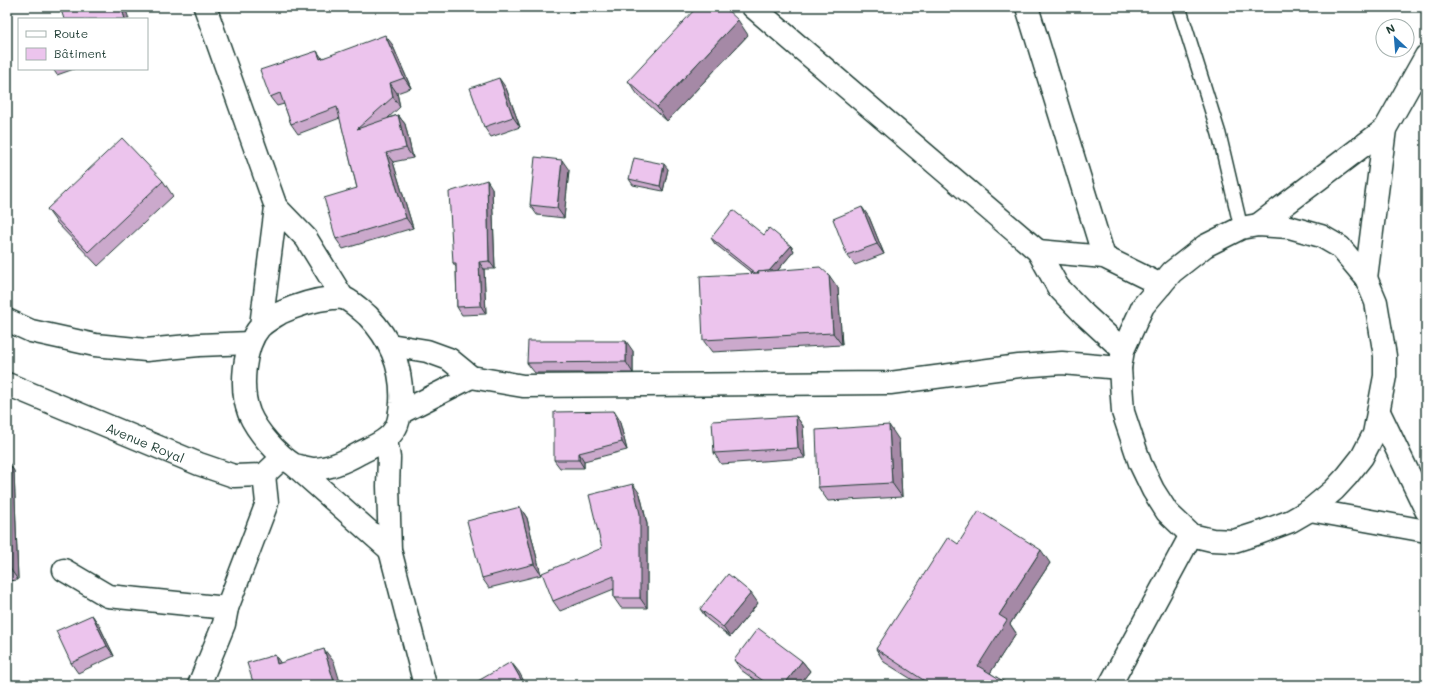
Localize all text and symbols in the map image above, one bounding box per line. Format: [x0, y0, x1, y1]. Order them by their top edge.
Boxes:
legend [18, 18, 148, 70]
north arrow [1375, 18, 1415, 58]
text: N [1383, 20, 1397, 37]
text: Route [54, 25, 88, 41]
text: Bâtiment [54, 45, 107, 61]
street label: Avenue Royal [104, 418, 187, 466]

